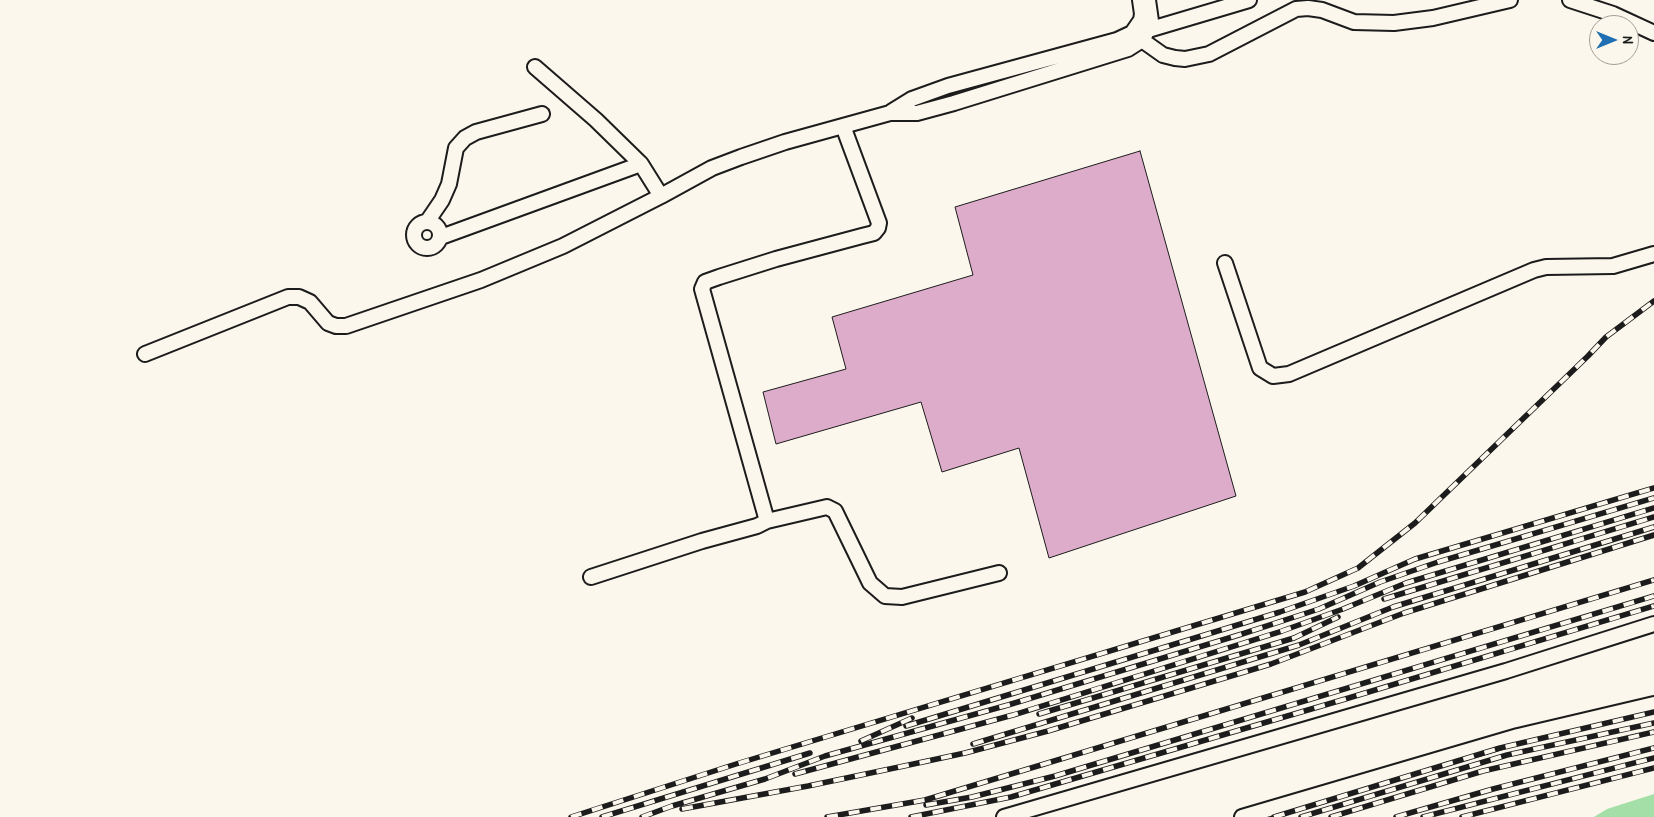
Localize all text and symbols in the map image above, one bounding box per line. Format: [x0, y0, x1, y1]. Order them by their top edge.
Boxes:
north arrow [1589, 15, 1639, 65]
text: N [1619, 36, 1638, 44]

